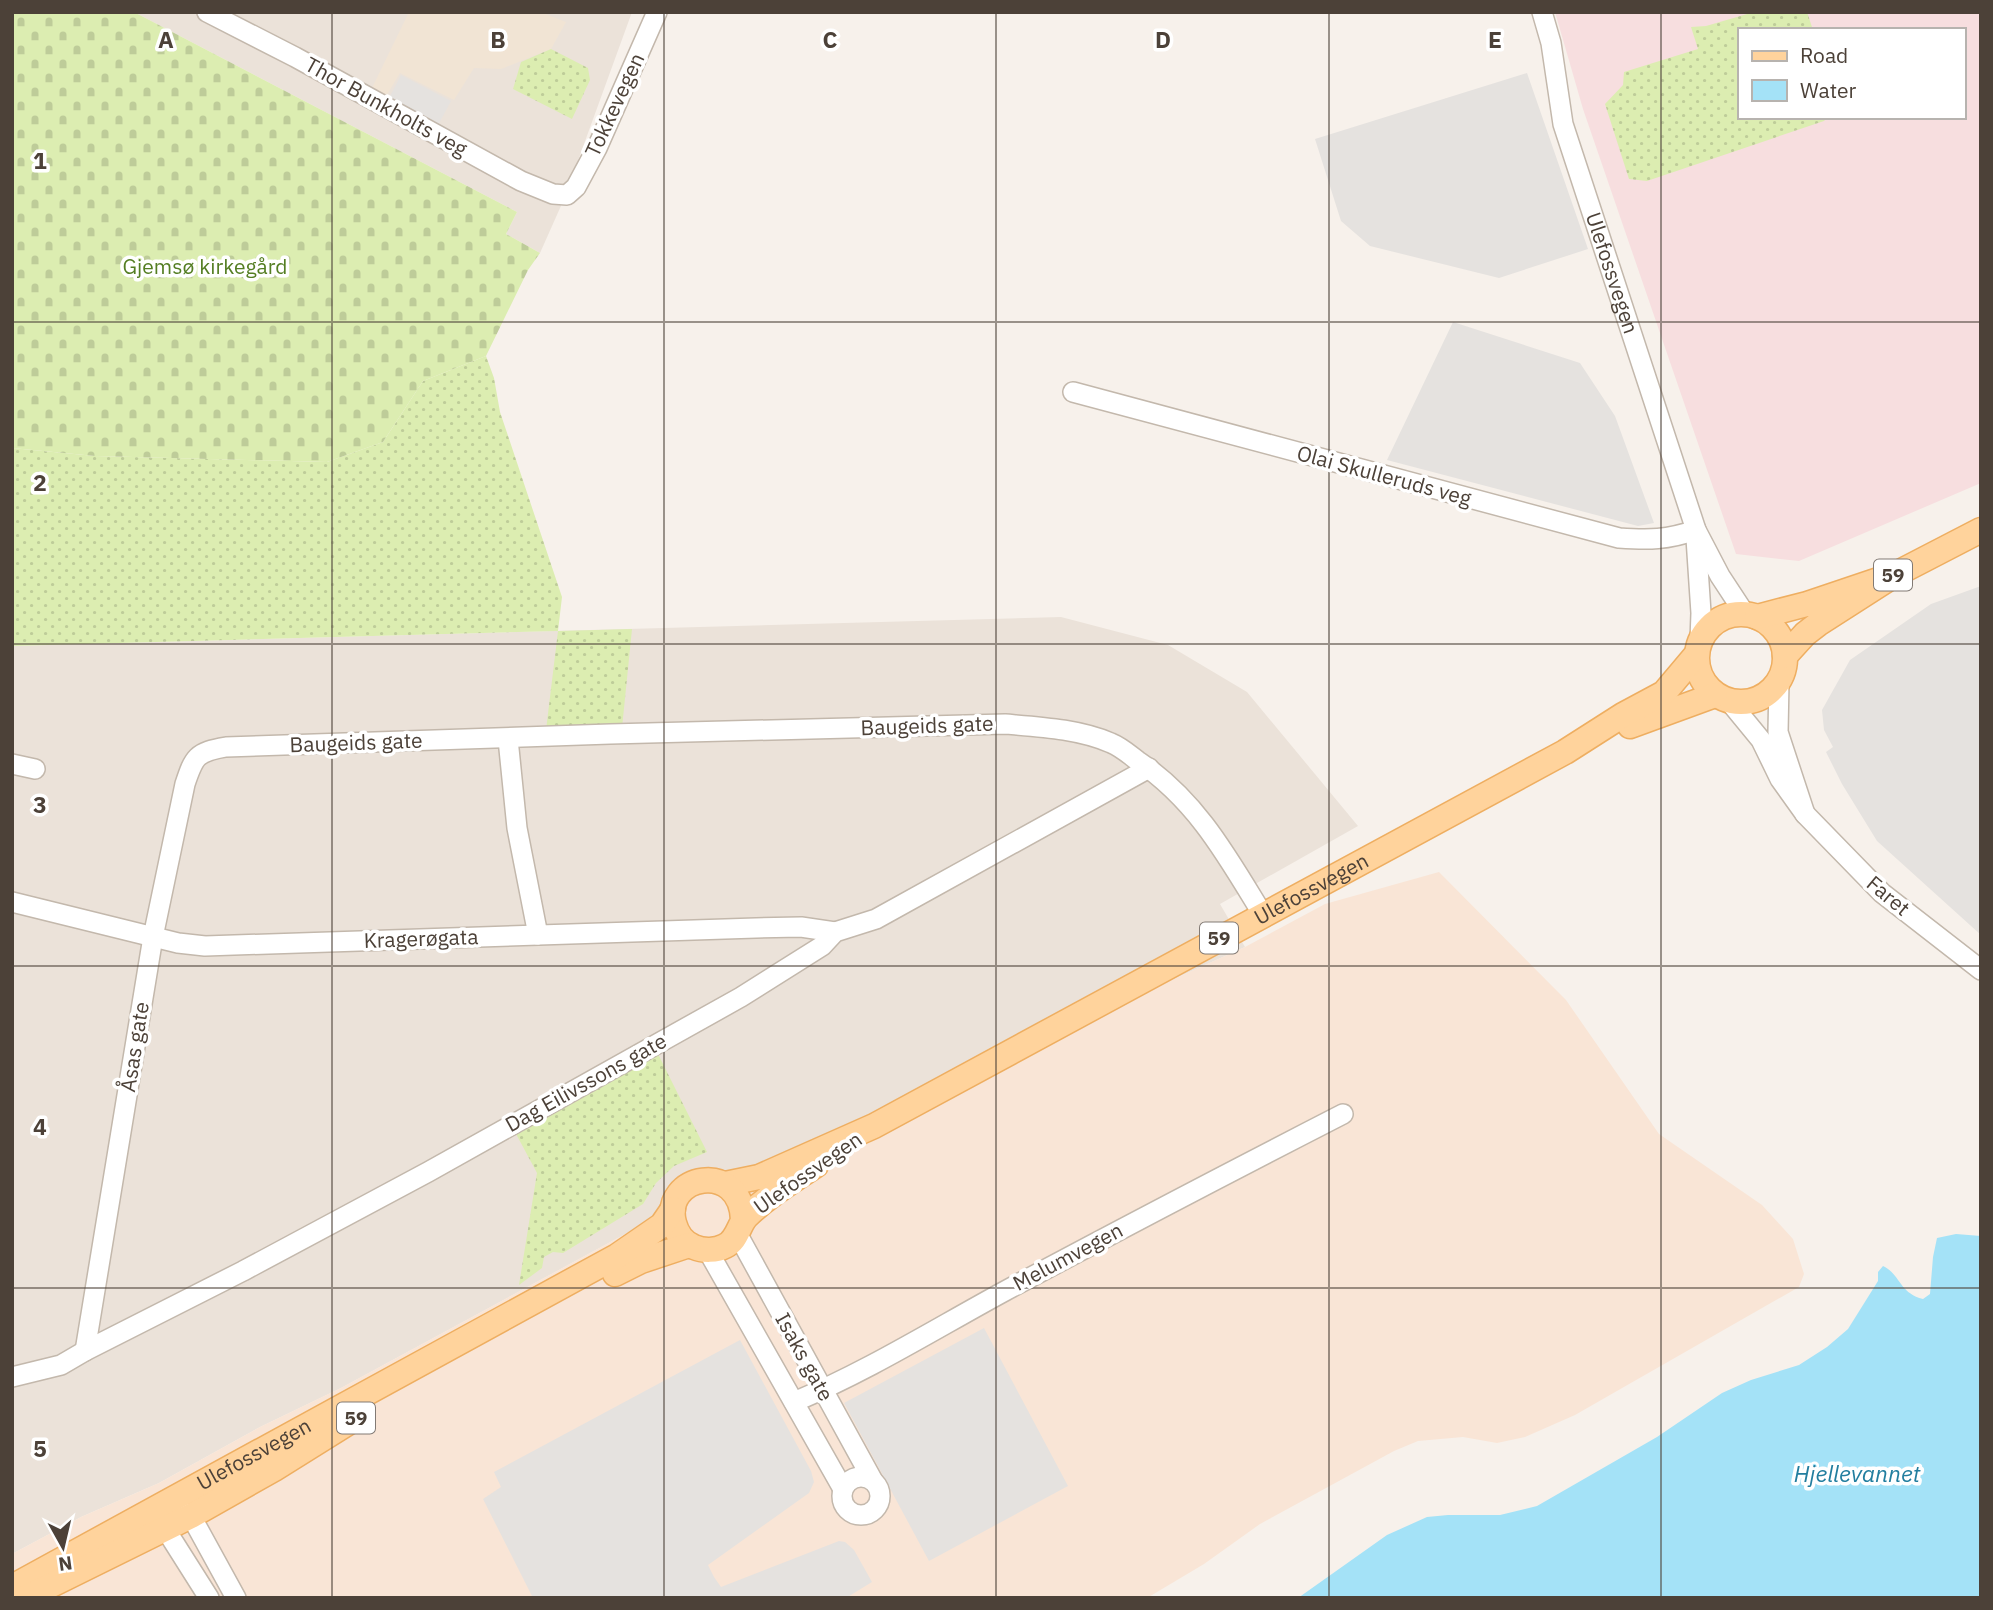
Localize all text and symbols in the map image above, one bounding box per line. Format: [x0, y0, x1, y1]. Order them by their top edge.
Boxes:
text: A [158, 24, 174, 54]
text: B [490, 24, 506, 54]
text: C [823, 24, 838, 54]
text: D [1155, 24, 1171, 54]
text: E [1488, 24, 1502, 54]
legend [1738, 28, 1965, 119]
text: Road [1800, 41, 1848, 69]
street label: Tokkevegen [578, 48, 650, 161]
street label: Thor Bunkholts veg [300, 50, 473, 162]
text: Water [1800, 76, 1857, 104]
text: 1 [33, 145, 47, 175]
street label: Ulefossvegen [1580, 208, 1646, 337]
park label: Gjemsø kirkegård [122, 252, 288, 280]
street label: Olai Skulleruds veg [1294, 438, 1475, 512]
text: 2 [33, 467, 47, 497]
road number: 59 [1874, 560, 1912, 590]
street label: Baugeids gate [860, 709, 994, 741]
street label: Baugeids gate [289, 726, 423, 758]
text: 3 [33, 789, 47, 819]
street label: Ulefossvegen [1249, 846, 1373, 931]
street label: Faret [1861, 869, 1916, 922]
street label: Kragerøgata [363, 922, 479, 954]
road number: 59 [1200, 922, 1238, 954]
street label: Åsas gate [113, 1000, 155, 1094]
street label: Dag Eilivssons gate [500, 1026, 671, 1138]
text: 4 [33, 1111, 47, 1141]
street label: Ulefossvegen [748, 1125, 867, 1220]
street label: Melumvegen [1008, 1215, 1127, 1297]
street label: Isaks gate [769, 1307, 841, 1406]
road number: 59 [337, 1402, 375, 1434]
street label: Ulefossvegen [192, 1411, 316, 1496]
text: 5 [33, 1433, 47, 1463]
water label: Hjellevannet [1794, 1458, 1921, 1488]
north arrow [28, 1512, 98, 1582]
text: N [57, 1551, 74, 1577]

